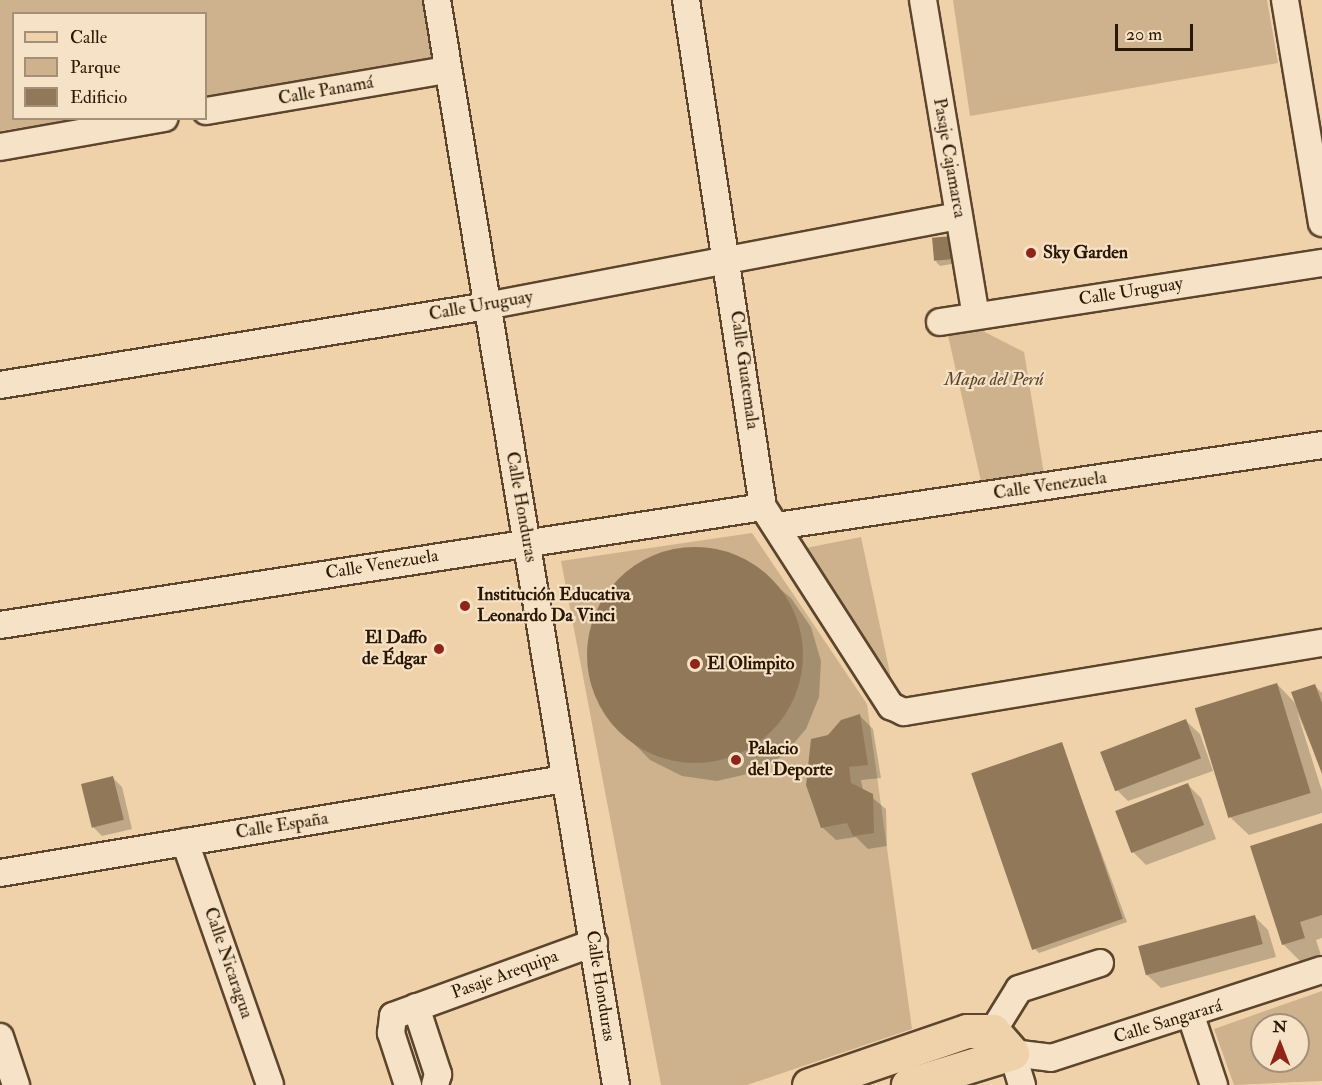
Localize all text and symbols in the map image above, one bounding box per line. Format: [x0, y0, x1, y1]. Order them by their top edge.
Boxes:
legend [12, 12, 207, 120]
scale bar [1118, 12, 1196, 50]
text: 20 m [1126, 23, 1162, 46]
text: Calle [70, 26, 107, 49]
text: Parque [70, 56, 120, 79]
street label: Calle Panamá [277, 72, 375, 110]
text: Edificio [70, 86, 127, 109]
street label: Pasaje Cajamarca [928, 96, 970, 220]
place label: Sky Garden [1043, 242, 1128, 264]
marker: Sky Garden [1024, 246, 1038, 260]
street label: Calle Uruguay [1077, 273, 1185, 311]
street label: Calle Uruguay [427, 286, 535, 326]
street label: Calle Guatemala [725, 309, 763, 431]
park label: Mapa del Perú [944, 369, 1044, 391]
street label: Calle Honduras [501, 450, 541, 564]
street label: Calle Venezuela [992, 467, 1108, 505]
street label: Calle Venezuela [324, 545, 440, 585]
place label: Institución Educativa Leonardo Da Vinci [477, 585, 631, 628]
marker: Institución Educativa Leonardo Da Vinci [458, 599, 472, 613]
place label: El Daffo de Édgar [362, 628, 427, 670]
marker: El Daffo de Édgar [432, 642, 446, 656]
place label: El Olimpito [707, 653, 794, 675]
marker: El Olimpito [688, 657, 702, 671]
place label: Palacio del Deporte [748, 739, 833, 782]
marker: Palacio del Deporte [729, 753, 743, 767]
street label: Calle España [234, 808, 330, 844]
street label: Calle Nicaragua [199, 905, 257, 1021]
street label: Calle Honduras [581, 929, 619, 1043]
street label: Pasaje Arequipa [449, 946, 561, 1004]
street label: Calle Sangarará [1111, 995, 1225, 1049]
north arrow [1250, 1013, 1310, 1073]
text: N [1273, 1017, 1287, 1037]

